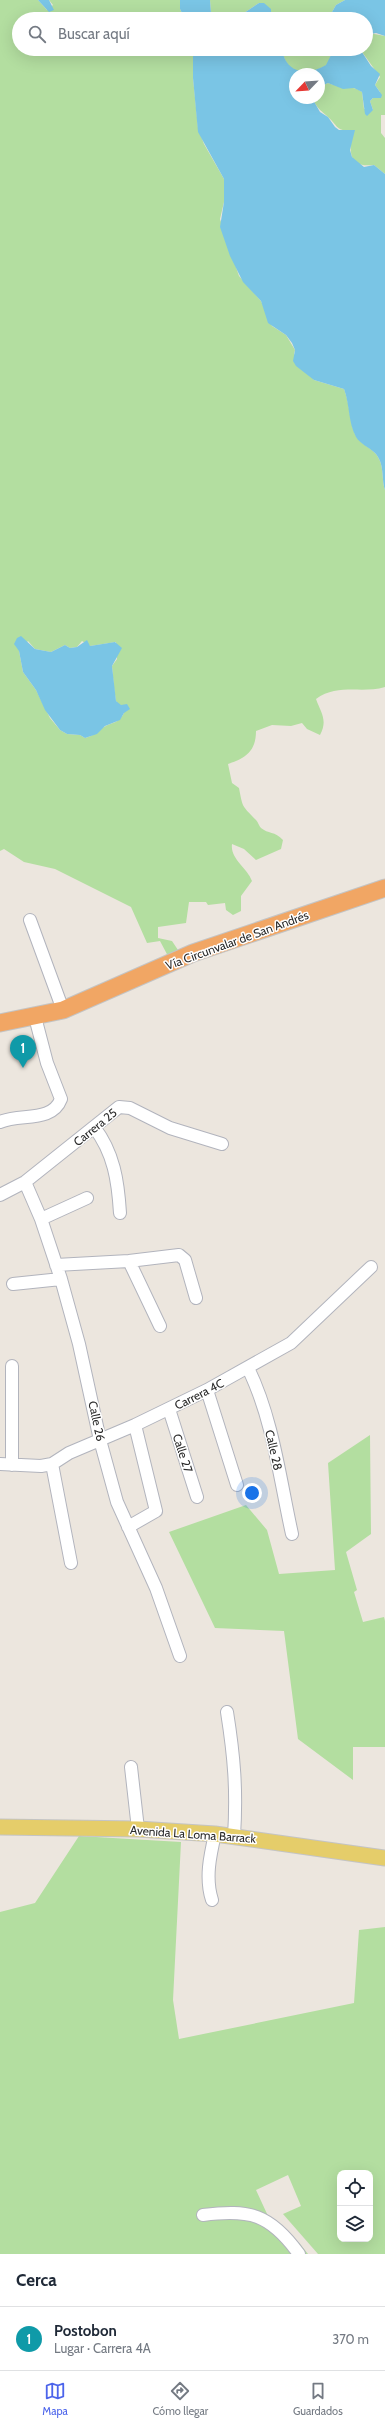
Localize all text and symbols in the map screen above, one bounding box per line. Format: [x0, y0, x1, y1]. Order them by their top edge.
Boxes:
search box [12, 12, 373, 56]
icon: search [26, 23, 48, 45]
text: Buscar aquí [58, 25, 130, 43]
north arrow [289, 68, 325, 104]
street label: Vía Circunvalar de San Andrés [164, 907, 311, 973]
pin: 1 [10, 1035, 36, 1068]
street label: Carrera 25 [70, 1105, 120, 1149]
street label: Carrera 4C [172, 1375, 226, 1413]
street label: Calle 26 [85, 1400, 109, 1443]
street label: Calle 28 [262, 1428, 286, 1472]
street label: Calle 27 [170, 1432, 196, 1474]
your location [242, 1483, 262, 1503]
street label: Avenida La Loma Barrack [130, 1822, 257, 1846]
map controls [337, 2170, 373, 2242]
button: locate [337, 2170, 373, 2206]
button: layers [337, 2206, 373, 2242]
text: Cerca [16, 2270, 57, 2290]
text: Postobon [54, 2322, 117, 2340]
text: 1 [27, 2331, 31, 2347]
text: 370 m [332, 2331, 369, 2347]
text: Lugar · Carrera 4A [54, 2340, 151, 2356]
tab: Mapa [42, 2380, 68, 2418]
tab: Cómo llegar [152, 2380, 208, 2418]
tab: Guardados [293, 2380, 343, 2418]

